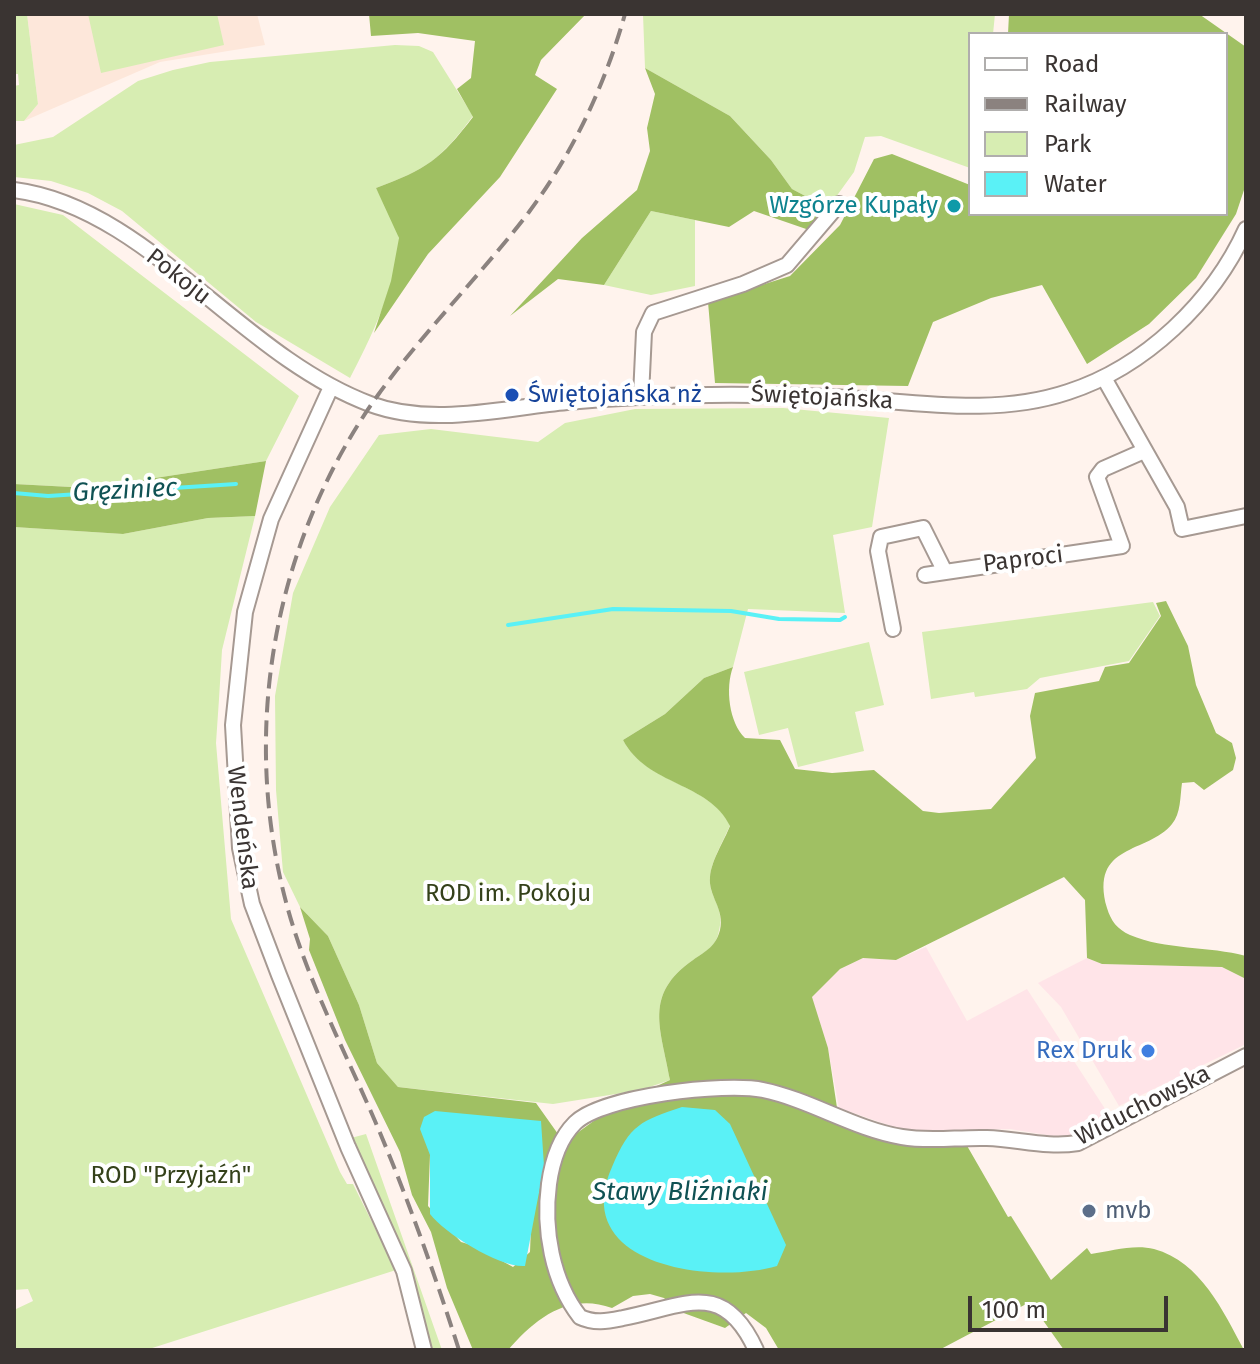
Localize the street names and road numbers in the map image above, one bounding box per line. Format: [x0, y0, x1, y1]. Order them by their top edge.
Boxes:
street label: Pokoju [140, 243, 216, 311]
street label: Świętojańska [750, 380, 894, 416]
street label: Paproci [981, 541, 1065, 579]
street label: Wendeńska [220, 765, 264, 891]
street label: Widuchowska [1071, 1060, 1215, 1152]

